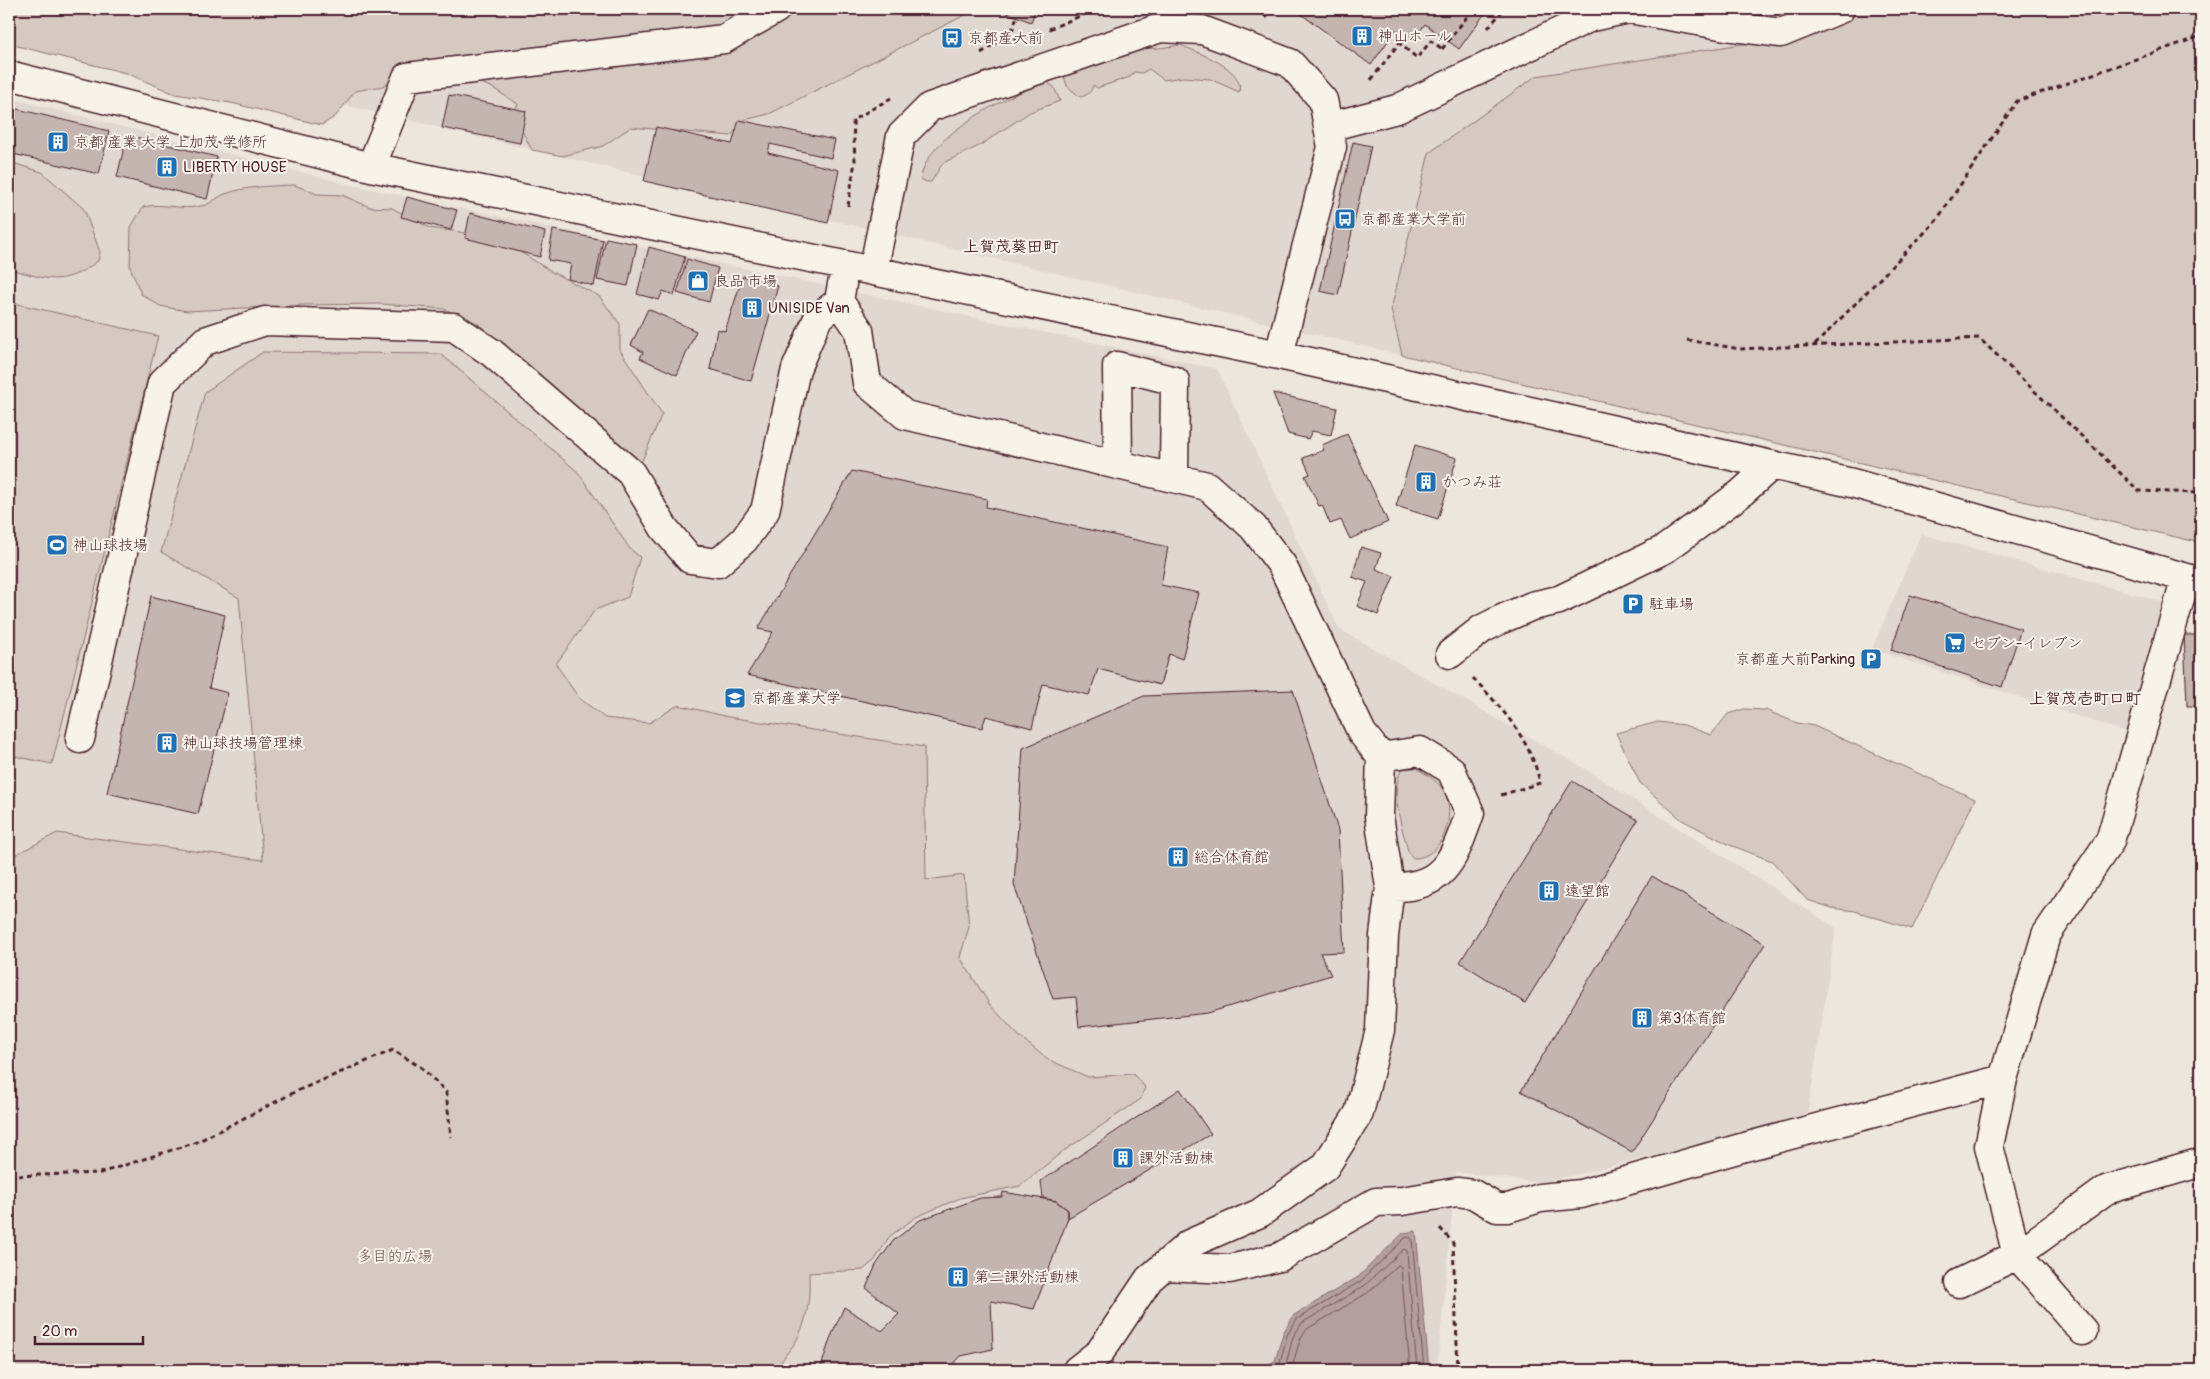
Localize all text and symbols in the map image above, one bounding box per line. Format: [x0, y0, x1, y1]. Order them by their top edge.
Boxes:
building icon: 神山ホール [1350, 24, 1374, 48]
bus stop icon: 京都産大前 [940, 26, 964, 50]
place label: 神山ホール [1378, 27, 1452, 46]
place label: 京都産大前 [968, 29, 1043, 48]
building icon: 京都 産業 大学 上加茂 学修所 [46, 130, 70, 154]
place label: 京都 産業 大学 上加茂 学修所 [74, 133, 267, 152]
building icon: LIBERTY HOUSE [155, 155, 179, 179]
place label: LIBERTY HOUSE [183, 158, 287, 177]
bus stop icon: 京都産業大学前 [1333, 207, 1357, 231]
place label: 京都産業大学前 [1361, 210, 1466, 229]
district label: 上賀茂葵田町 [963, 237, 1059, 257]
shop icon: 良品 市場 [686, 269, 710, 293]
place label: 良品 市場 [714, 272, 777, 291]
building icon: UNISIDE Van [740, 296, 764, 320]
place label: UNISIDE Van [768, 299, 850, 318]
building icon: かつみ荘 [1414, 470, 1438, 494]
place label: かつみ荘 [1442, 473, 1502, 492]
sports icon: 神山球技場 [45, 533, 69, 557]
place label: 神山球技場 [73, 536, 148, 555]
parking icon: 駐車場 [1621, 592, 1645, 616]
place label: 駐車場 [1649, 595, 1694, 614]
supermarket icon: セブン-イレブン [1943, 631, 1967, 655]
place label: セブン-イレブン [1971, 634, 2082, 653]
parking icon: 京都産大前Parking [1859, 647, 1883, 671]
place label: 京都産大前Parking [1735, 650, 1855, 669]
school or university icon: 京都産業大学 [723, 686, 747, 710]
place label: 京都産業大学 [751, 689, 841, 708]
district label: 上賀茂壱町口町 [2029, 689, 2141, 709]
building icon: 神山球技場管理棟 [155, 731, 179, 755]
place label: 神山球技場管理棟 [183, 734, 303, 753]
building icon: 総合体育館 [1166, 845, 1190, 869]
place label: 総合体育館 [1194, 848, 1269, 867]
building icon: 遠望館 [1537, 879, 1561, 903]
place label: 遠望館 [1565, 882, 1610, 901]
building icon: 第3体育館 [1630, 1006, 1654, 1030]
place label: 第3体育館 [1658, 1009, 1726, 1028]
building icon: 課外活動棟 [1111, 1146, 1135, 1170]
place label: 課外活動棟 [1139, 1149, 1214, 1168]
park label: 多目的広場 [357, 1247, 433, 1266]
building icon: 第二課外活動棟 [946, 1265, 970, 1289]
place label: 第二課外活動棟 [974, 1268, 1079, 1287]
scale bar [35, 1314, 142, 1346]
text: 20 m [42, 1322, 77, 1341]

